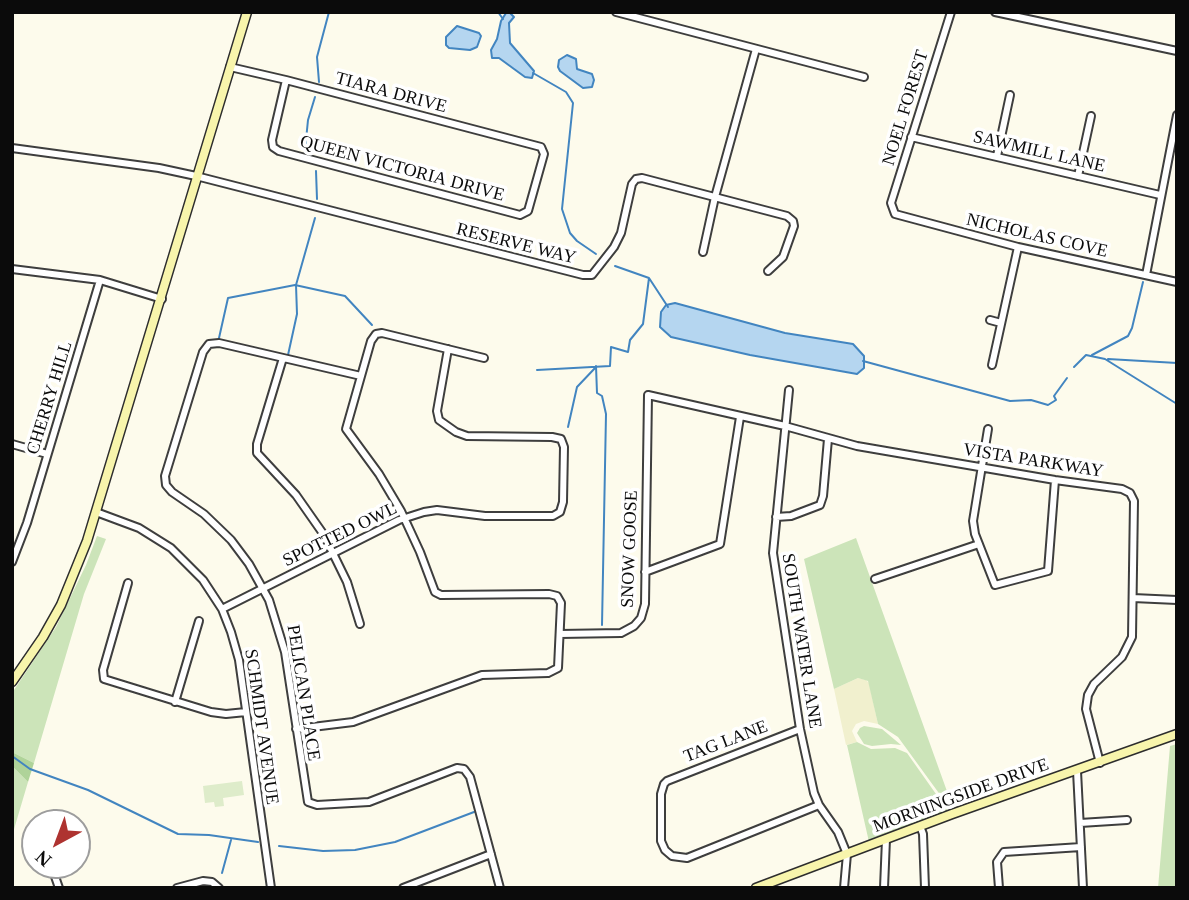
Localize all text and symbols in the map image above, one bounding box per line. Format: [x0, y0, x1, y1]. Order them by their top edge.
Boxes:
street label: NOEL FOREST [878, 48, 934, 168]
street label: TIARA DRIVE [333, 68, 449, 118]
street label: SAWMILL LANE [971, 126, 1107, 178]
street label: QUEEN VICTORIA DRIVE [297, 131, 507, 207]
street label: NICHOLAS COVE [964, 209, 1110, 263]
street label: RESERVE WAY [454, 219, 578, 269]
street label: CHERRY HILL [22, 339, 78, 457]
street label: VISTA PARKWAY [961, 439, 1105, 483]
street label: SNOW GOOSE [617, 490, 643, 608]
street label: SPOTTED OWL [279, 498, 401, 572]
street label: SOUTH WATER LANE [776, 552, 826, 730]
street label: PELICAN PLACE [282, 623, 324, 763]
street label: SCHMIDT AVENUE [239, 648, 283, 806]
street label: TAG LANE [681, 716, 771, 768]
street label: MORNINGSIDE DRIVE [870, 754, 1052, 838]
north arrow [21, 809, 91, 879]
text: N [31, 846, 55, 871]

